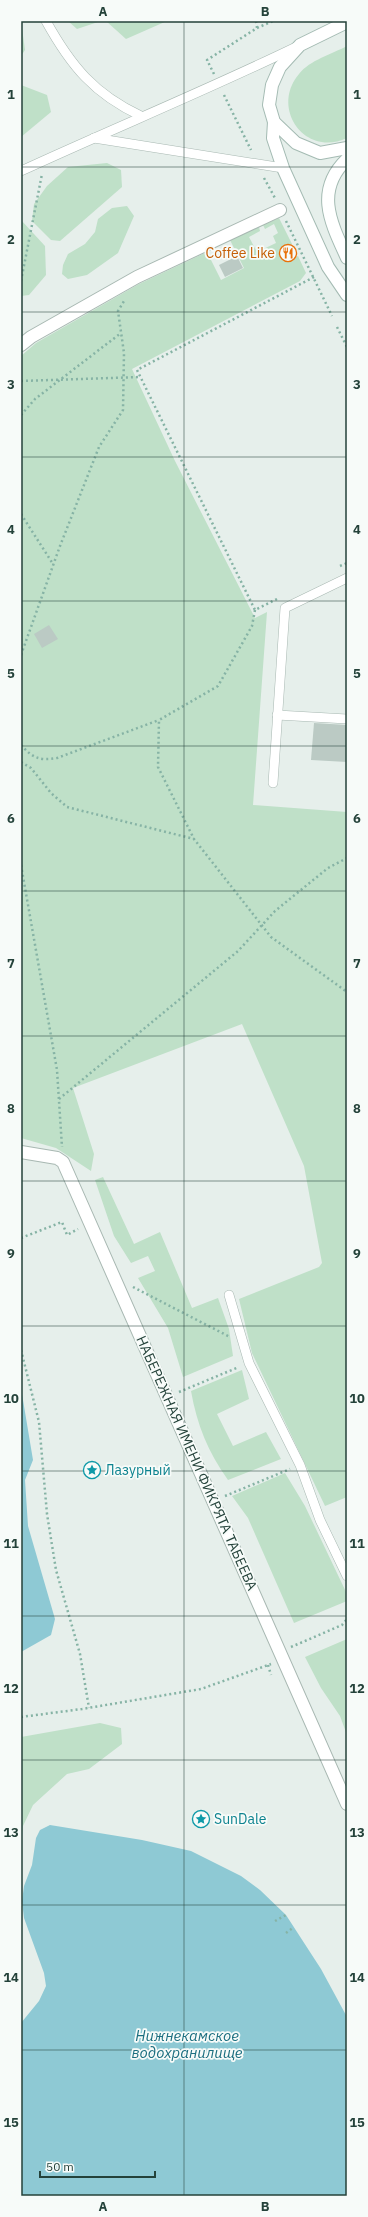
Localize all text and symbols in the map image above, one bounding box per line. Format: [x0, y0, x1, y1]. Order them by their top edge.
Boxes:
text: A [99, 3, 108, 20]
text: B [261, 3, 270, 20]
text: 1 [7, 86, 15, 103]
text: 1 [353, 86, 361, 103]
text: 2 [7, 231, 15, 248]
text: 2 [353, 231, 361, 248]
restaurant icon: Coffee Like [278, 243, 298, 263]
place label: Coffee Like [206, 244, 275, 262]
text: 3 [7, 376, 15, 393]
text: 3 [353, 376, 361, 393]
text: 4 [7, 521, 15, 538]
text: 4 [353, 521, 361, 538]
text: 5 [7, 665, 15, 682]
text: 5 [353, 665, 361, 682]
text: 6 [7, 810, 15, 827]
text: 6 [353, 810, 361, 827]
text: 7 [7, 955, 15, 972]
text: 7 [353, 955, 361, 972]
text: 8 [7, 1100, 15, 1117]
text: 8 [353, 1100, 361, 1117]
text: 9 [7, 1245, 15, 1262]
text: 9 [353, 1245, 361, 1262]
street label: НАБЕРЕЖНАЯ ИМЕНИ ФИКРЯТА ТАБЕЕВА [132, 1333, 262, 1593]
text: 10 [3, 1390, 19, 1407]
text: 10 [349, 1390, 365, 1407]
place icon: Лазурный [82, 1460, 102, 1480]
place label: Лазурный [105, 1461, 171, 1479]
text: 11 [3, 1535, 19, 1552]
text: 11 [349, 1535, 365, 1552]
text: 12 [3, 1680, 19, 1697]
text: 12 [349, 1680, 365, 1697]
place icon: SunDale [191, 1809, 211, 1829]
place label: SunDale [214, 1810, 267, 1828]
text: 13 [3, 1824, 19, 1841]
text: 13 [349, 1824, 365, 1841]
text: 14 [3, 1969, 19, 1986]
text: 14 [349, 1969, 365, 1986]
water label: Нижнекамское водохранилище [131, 2026, 243, 2062]
text: 15 [3, 2114, 19, 2131]
text: 15 [349, 2114, 365, 2131]
scale bar [40, 2153, 155, 2179]
text: 50 m [46, 2159, 74, 2174]
text: A [99, 2198, 108, 2215]
text: B [261, 2198, 270, 2215]

